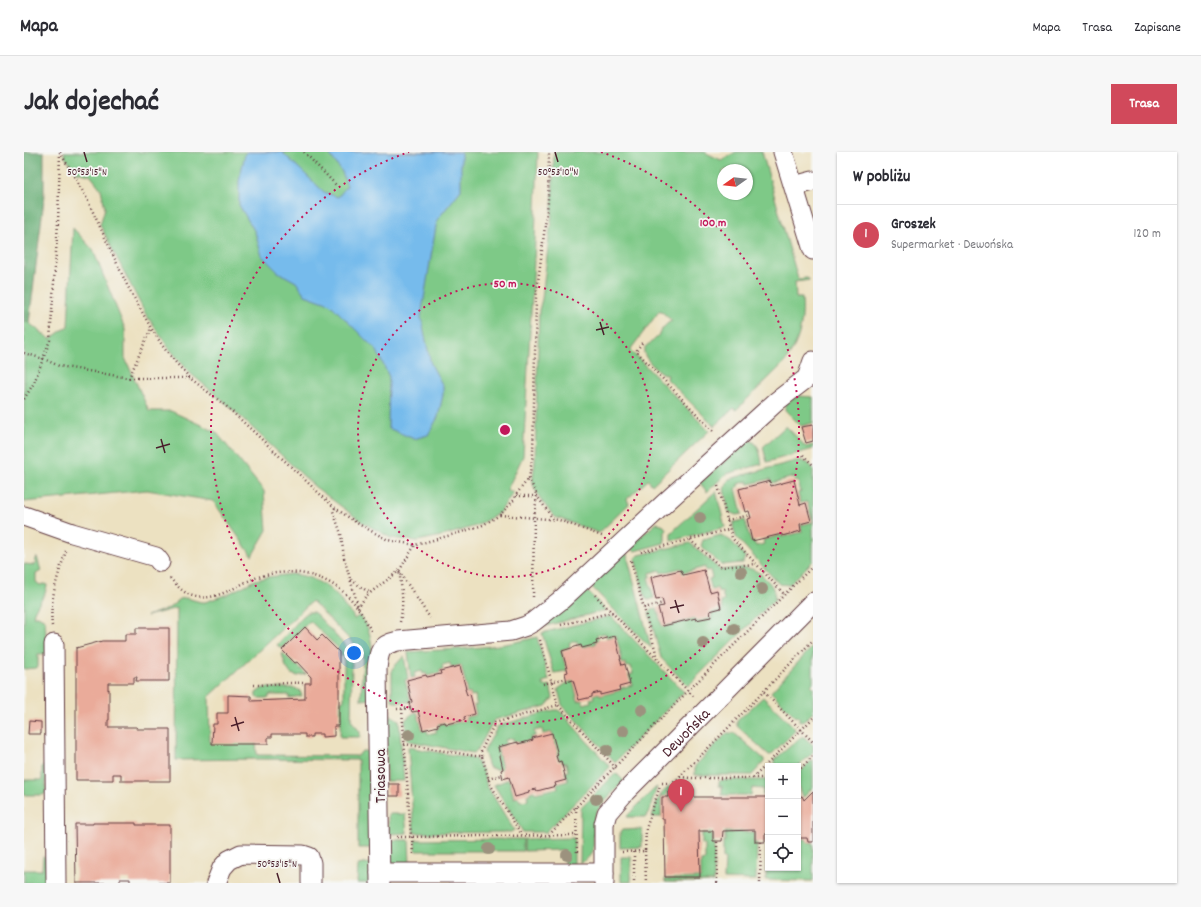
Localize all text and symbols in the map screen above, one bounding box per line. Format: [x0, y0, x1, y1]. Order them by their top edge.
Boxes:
text: Mapa [20, 14, 58, 41]
text: Mapa [1033, 18, 1060, 38]
text: Trasa [1082, 18, 1112, 38]
text: Zapisane [1134, 18, 1181, 38]
text: Jak dojechać [24, 84, 159, 124]
button: Trasa [1111, 84, 1177, 124]
north arrow [717, 164, 753, 200]
text: 50°53'15"N [67, 166, 107, 180]
text: 50°53'10"N [538, 166, 578, 180]
text: W pobliżu [853, 166, 910, 190]
text: Groszek [891, 214, 936, 236]
text: 100 m [700, 215, 726, 232]
text: 1 [865, 225, 867, 244]
text: 120 m [1133, 225, 1161, 244]
text: Supermarket · Dewońska [891, 236, 1013, 255]
text: 50 m [493, 276, 517, 293]
centre of rings [498, 423, 512, 437]
your location [344, 643, 364, 663]
street label: Dewońska [657, 703, 717, 763]
street label: Triasowa [370, 748, 393, 803]
map controls [765, 763, 801, 871]
button: + [765, 763, 801, 799]
pin: 1 [668, 779, 694, 812]
button: − [765, 799, 801, 835]
button: locate [765, 835, 801, 871]
text: 50°53'15"N [257, 858, 297, 872]

